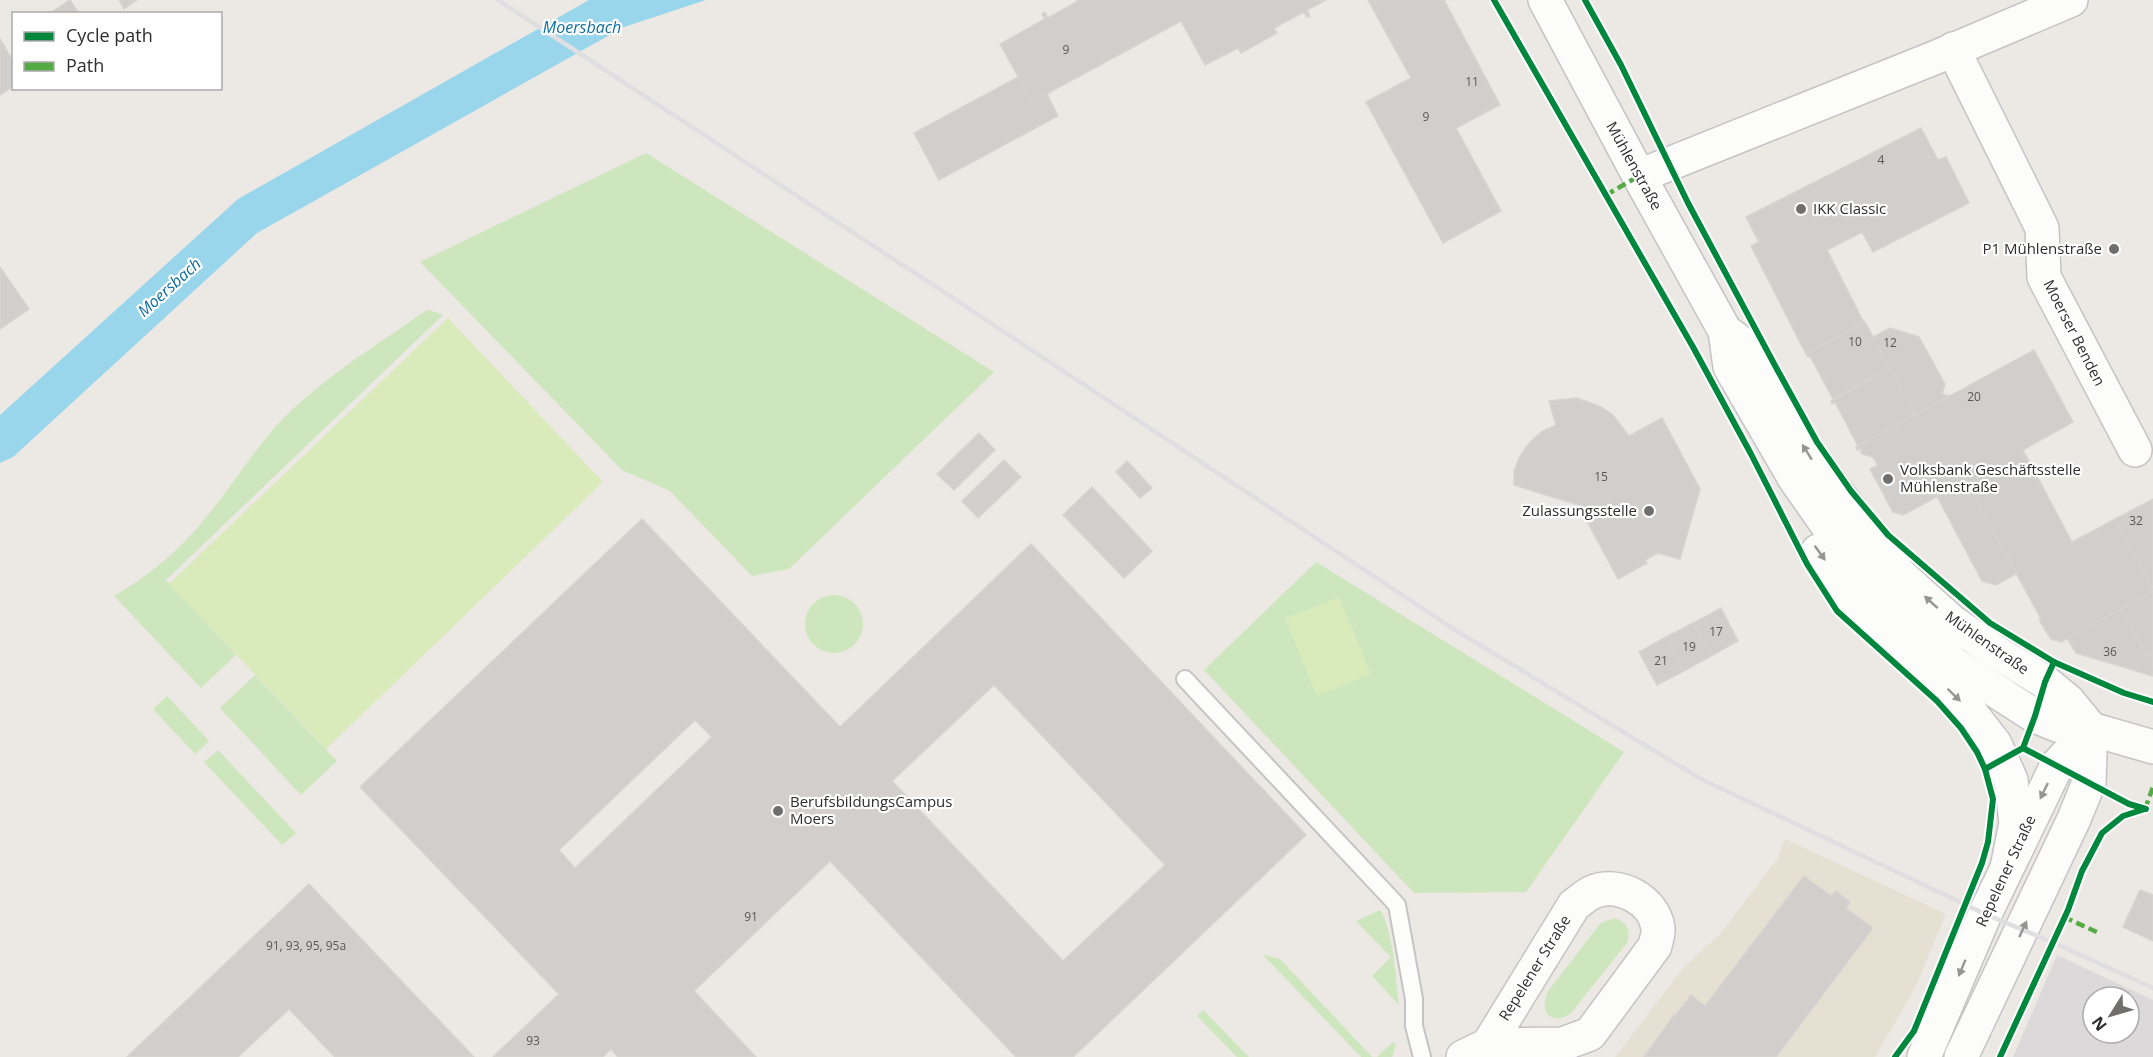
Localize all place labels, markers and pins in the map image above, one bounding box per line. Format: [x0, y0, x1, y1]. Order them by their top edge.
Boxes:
place label: IKK Classic [1813, 198, 1886, 218]
marker: IKK Classic [1794, 202, 1808, 216]
place label: P1 Mühlenstraße [1982, 238, 2102, 258]
marker: P1 Mühlenstraße [2107, 242, 2121, 256]
place label: Volksbank Geschäftsstelle Mühlenstraße [1900, 459, 2081, 496]
marker: Volksbank Geschäftsstelle Mühlenstraße [1881, 472, 1895, 486]
place label: Zulassungsstelle [1522, 500, 1637, 520]
marker: Zulassungsstelle [1642, 504, 1656, 518]
place label: BerufsbildungsCampus Moers [790, 791, 952, 828]
marker: BerufsbildungsCampus Moers [771, 804, 785, 818]

